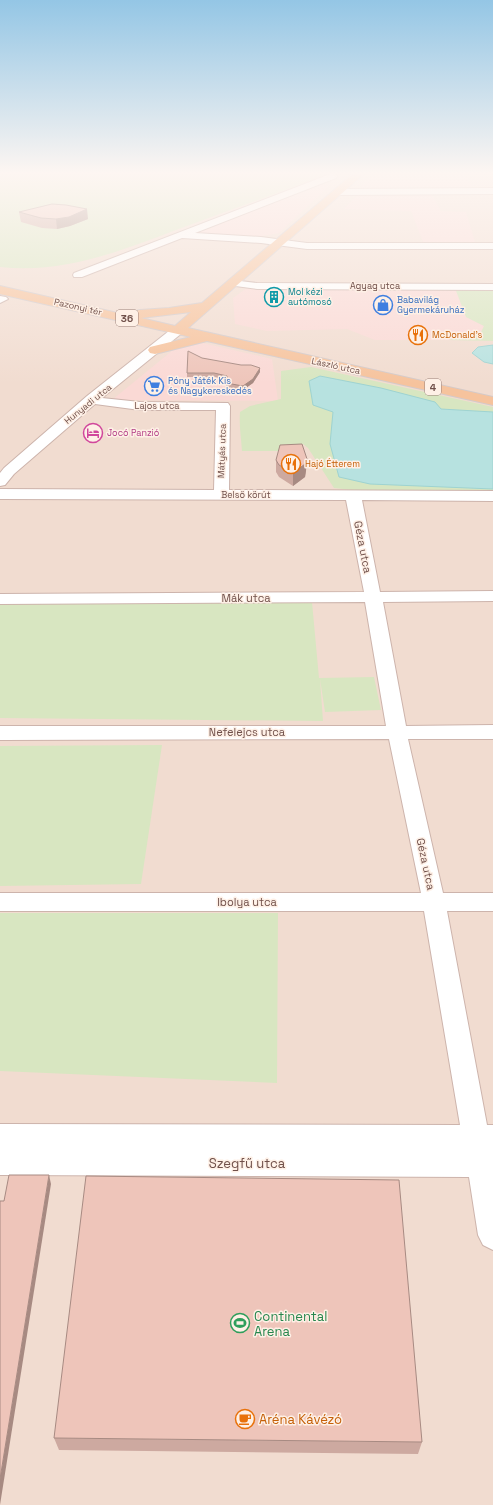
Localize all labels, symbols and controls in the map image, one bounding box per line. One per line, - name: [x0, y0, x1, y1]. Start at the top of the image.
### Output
- street label: Agyag utca: [350, 280, 400, 292]
- building icon: Mol kézi autómosó: [263, 286, 285, 308]
- place label: Mol kézi autómosó: [288, 286, 332, 308]
- shop icon: Babavilág Gyermekáruház: [372, 294, 394, 316]
- place label: Babavilág Gyermekáruház: [397, 294, 465, 316]
- street label: Pazonyi tér: [53, 296, 104, 318]
- road number: 36: [116, 310, 138, 326]
- restaurant icon: McDonald's: [407, 324, 429, 346]
- place label: McDonald's: [432, 329, 483, 341]
- street label: László utca: [310, 355, 362, 377]
- supermarket icon: Póny Játék Kis és Nagykereskedés: [143, 375, 165, 397]
- place label: Póny Játék Kis és Nagykereskedés: [168, 375, 252, 397]
- road number: 4: [425, 379, 441, 395]
- street label: Hunyadi utca: [62, 381, 114, 427]
- street label: Lajos utca: [135, 400, 179, 412]
- hotel icon: Jocó Panzió: [82, 422, 104, 444]
- street label: Mátyás utca: [215, 424, 229, 478]
- place label: Jocó Panzió: [107, 427, 160, 439]
- restaurant icon: Hajó Étterem: [280, 453, 302, 475]
- place label: Hajó Étterem: [305, 458, 360, 470]
- street label: Belső körút: [221, 489, 271, 501]
- street label: Géza utca: [351, 520, 375, 575]
- street label: Mák utca: [221, 591, 271, 605]
- street label: Nefelejcs utca: [209, 725, 286, 739]
- street label: Géza utca: [414, 837, 438, 892]
- street label: Ibolya utca: [217, 895, 277, 909]
- street label: Szegfű utca: [209, 1155, 286, 1172]
- place label: Continental Arena: [254, 1308, 327, 1340]
- sports icon: Continental Arena: [229, 1312, 251, 1334]
- cafe icon: Aréna Kávézó: [234, 1408, 256, 1430]
- place label: Aréna Kávézó: [259, 1411, 342, 1428]

